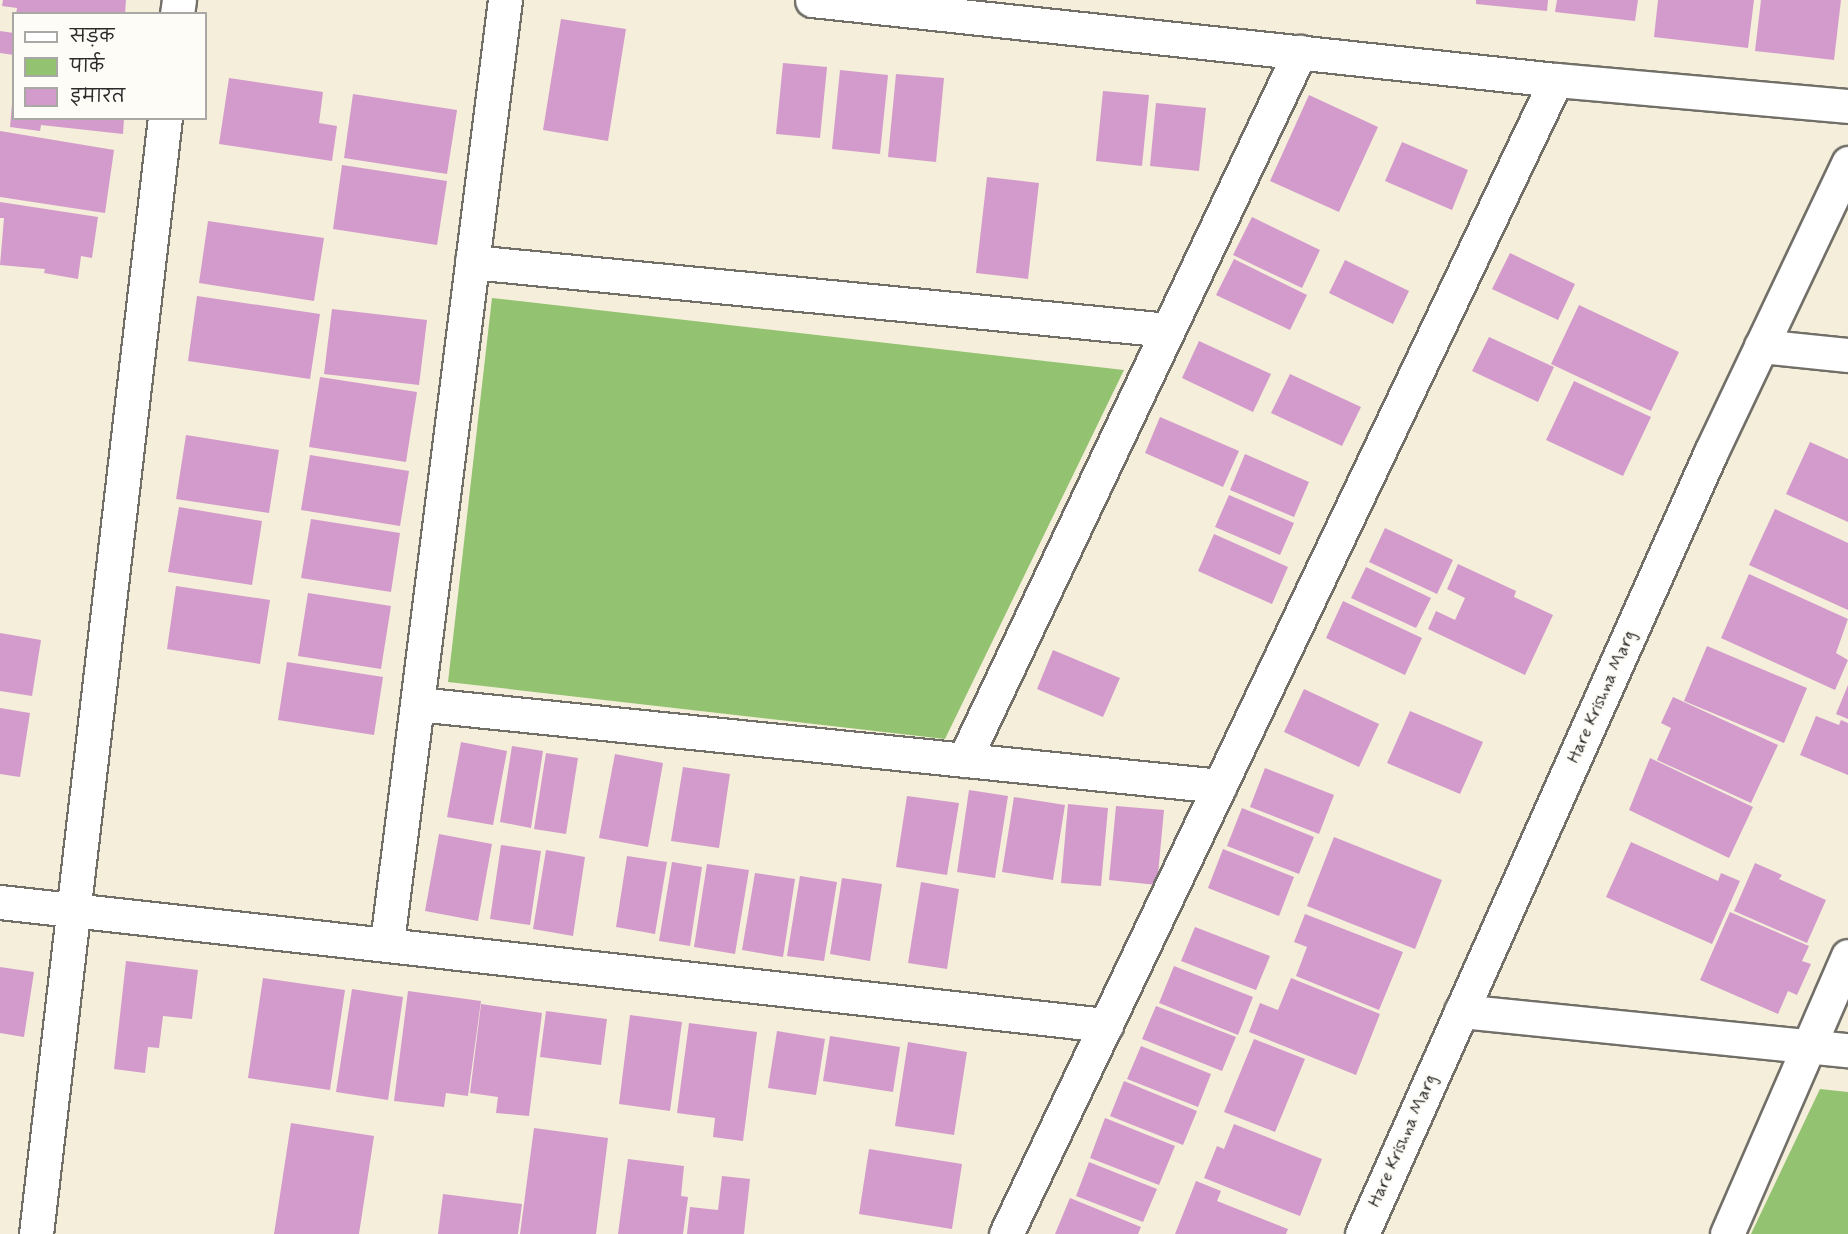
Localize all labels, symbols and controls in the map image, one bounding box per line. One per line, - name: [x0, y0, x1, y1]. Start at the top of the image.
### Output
- legend: [12, 12, 207, 120]
- text: सड़क: [70, 25, 114, 49]
- text: पार्क: [70, 55, 104, 79]
- text: इमारत: [70, 85, 125, 109]
- street label: Hare Krishna Marg: [1563, 626, 1641, 768]
- street label: Hare Krishna Marg: [1364, 1070, 1442, 1212]

